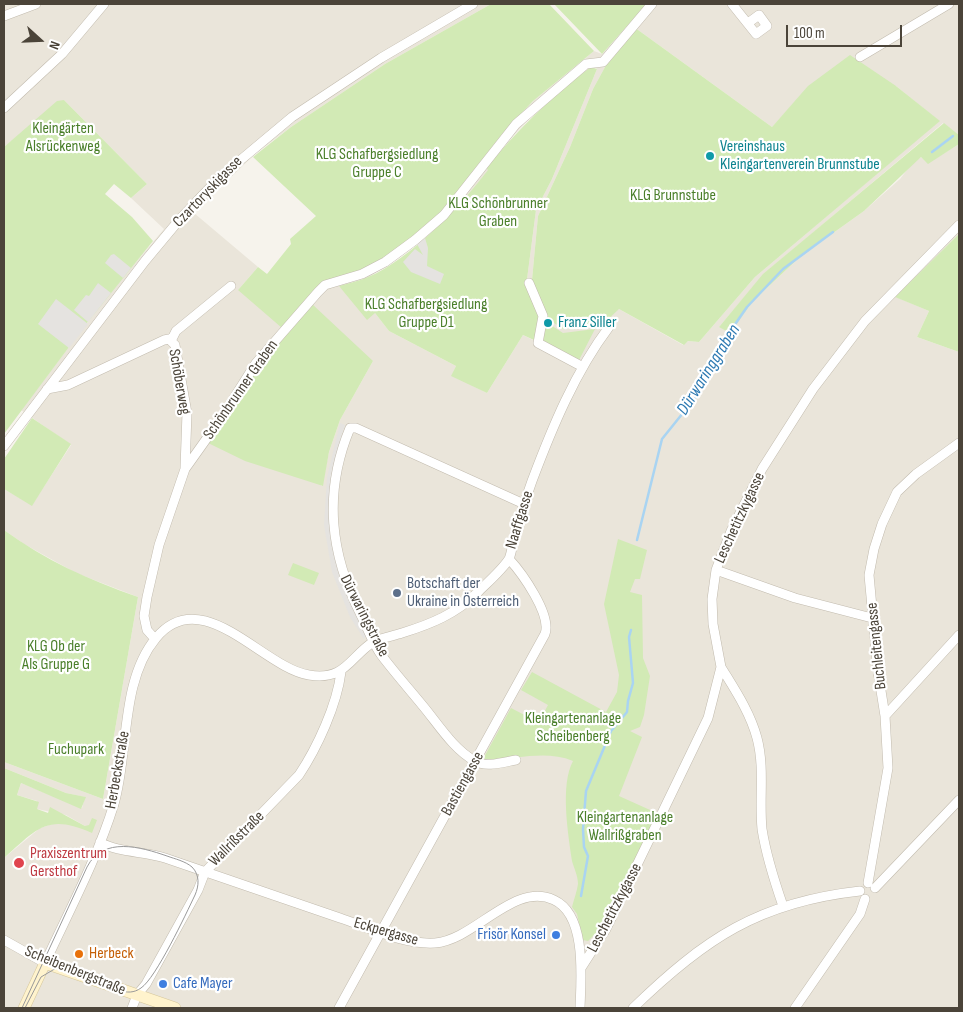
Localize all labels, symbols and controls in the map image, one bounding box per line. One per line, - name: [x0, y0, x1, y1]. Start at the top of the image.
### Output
- north arrow: [15, 15, 65, 65]
- scale bar: [788, 15, 904, 47]
- text: 100 m: [794, 24, 825, 43]
- text: N: [45, 39, 64, 52]
- park label: Kleingärten Alsrückenweg: [26, 119, 100, 157]
- place label: Vereinshaus Kleingartenverein Brunnstube: [720, 137, 880, 175]
- park label: KLG Schafbergsiedlung Gruppe C: [316, 145, 438, 183]
- marker: Vereinshaus Kleingartenverein Brunnstube: [704, 150, 716, 162]
- street label: Czartoryskigasse: [169, 152, 247, 232]
- park label: KLG Brunnstube: [630, 186, 716, 206]
- park label: KLG Schönbrunner Graben: [448, 194, 548, 232]
- park label: KLG Schafbergsiedlung Gruppe D1: [365, 295, 487, 333]
- place label: Franz Siller: [558, 313, 616, 333]
- marker: Franz Siller: [542, 317, 554, 329]
- water label: Dürwaringgraben: [673, 321, 745, 419]
- street label: Schönbrunner Graben: [200, 336, 282, 444]
- street label: Schöberweg: [164, 348, 194, 416]
- street label: Leschetitzkygasse: [711, 469, 769, 567]
- street label: Naaffgasse: [502, 489, 538, 551]
- street label: Dürwaringstraße: [335, 572, 393, 660]
- place label: Botschaft der Ukraine in Österreich: [407, 574, 519, 612]
- marker: Botschaft der Ukraine in Österreich: [391, 587, 403, 599]
- street label: Buchleitengasse: [863, 601, 891, 691]
- park label: KLG Ob der Als Gruppe G: [22, 637, 90, 675]
- park label: Kleingartenanlage Scheibenberg: [525, 709, 621, 747]
- street label: Herbeckstraße: [102, 730, 134, 810]
- park label: Fuchupark: [48, 740, 104, 760]
- street label: Bastiengasse: [438, 749, 488, 819]
- street label: Wallrißstraße: [205, 807, 269, 871]
- park label: Kleingartenanlage Wallrißgraben: [577, 808, 673, 846]
- place label: Praxiszentrum Gersthof: [30, 844, 107, 882]
- marker: Praxiszentrum Gersthof: [12, 856, 26, 870]
- street label: Leschetitzkygasse: [583, 860, 647, 956]
- street label: Eckpergasse: [351, 914, 421, 950]
- place label: Frisör Konsel: [477, 925, 546, 945]
- marker: Frisör Konsel: [550, 929, 562, 941]
- street label: Scheibenbergstraße: [22, 942, 128, 1000]
- place label: Herbeck: [89, 944, 134, 964]
- marker: Herbeck: [73, 948, 85, 960]
- place label: Cafe Mayer: [173, 974, 233, 994]
- marker: Cafe Mayer: [157, 978, 169, 990]

